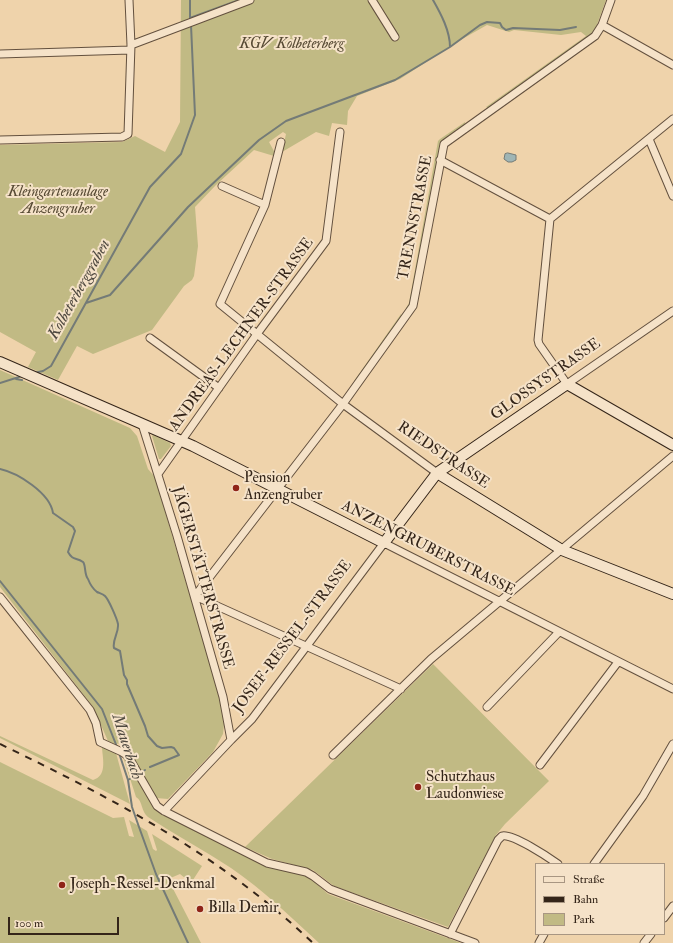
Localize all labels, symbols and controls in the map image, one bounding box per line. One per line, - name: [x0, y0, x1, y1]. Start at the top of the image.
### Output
- park label: KGV Kolbeterberg: [240, 36, 344, 54]
- street label: TRENNSTRASSE: [395, 154, 437, 282]
- park label: Kleingartenanlage Anzengruber: [8, 184, 108, 219]
- street label: ANDREAS-LECHNER-STRASSE: [166, 235, 318, 435]
- water label: Kolbeterberggraben: [45, 237, 115, 343]
- street label: GLOSSYSTRASSE: [488, 335, 604, 425]
- street label: RIEDSTRASSE: [394, 419, 492, 493]
- place label: Pension Anzengruber: [244, 470, 322, 505]
- marker: Pension Anzengruber: [231, 483, 241, 493]
- street label: JÄGERSTÄTTERSTRASSE: [167, 485, 237, 671]
- street label: ANZENGRUBERSTRASSE: [338, 497, 518, 601]
- street label: JOSEF-RESSEL-STRASSE: [230, 557, 356, 717]
- water label: Mauerbach: [106, 712, 146, 782]
- place label: Schutzhaus Laudonwiese: [426, 769, 504, 804]
- marker: Schutzhaus Laudonwiese: [413, 782, 423, 792]
- legend: [535, 863, 665, 935]
- text: Straße: [573, 872, 604, 887]
- place label: Joseph-Ressel-Denkmal: [70, 876, 215, 894]
- marker: Joseph-Ressel-Denkmal: [57, 880, 67, 890]
- text: Bahn: [573, 892, 598, 907]
- place label: Billa Demir: [208, 900, 278, 918]
- marker: Billa Demir: [195, 904, 205, 914]
- scale bar: [10, 909, 121, 935]
- text: Park: [573, 912, 595, 927]
- text: 100 m: [15, 916, 43, 931]

